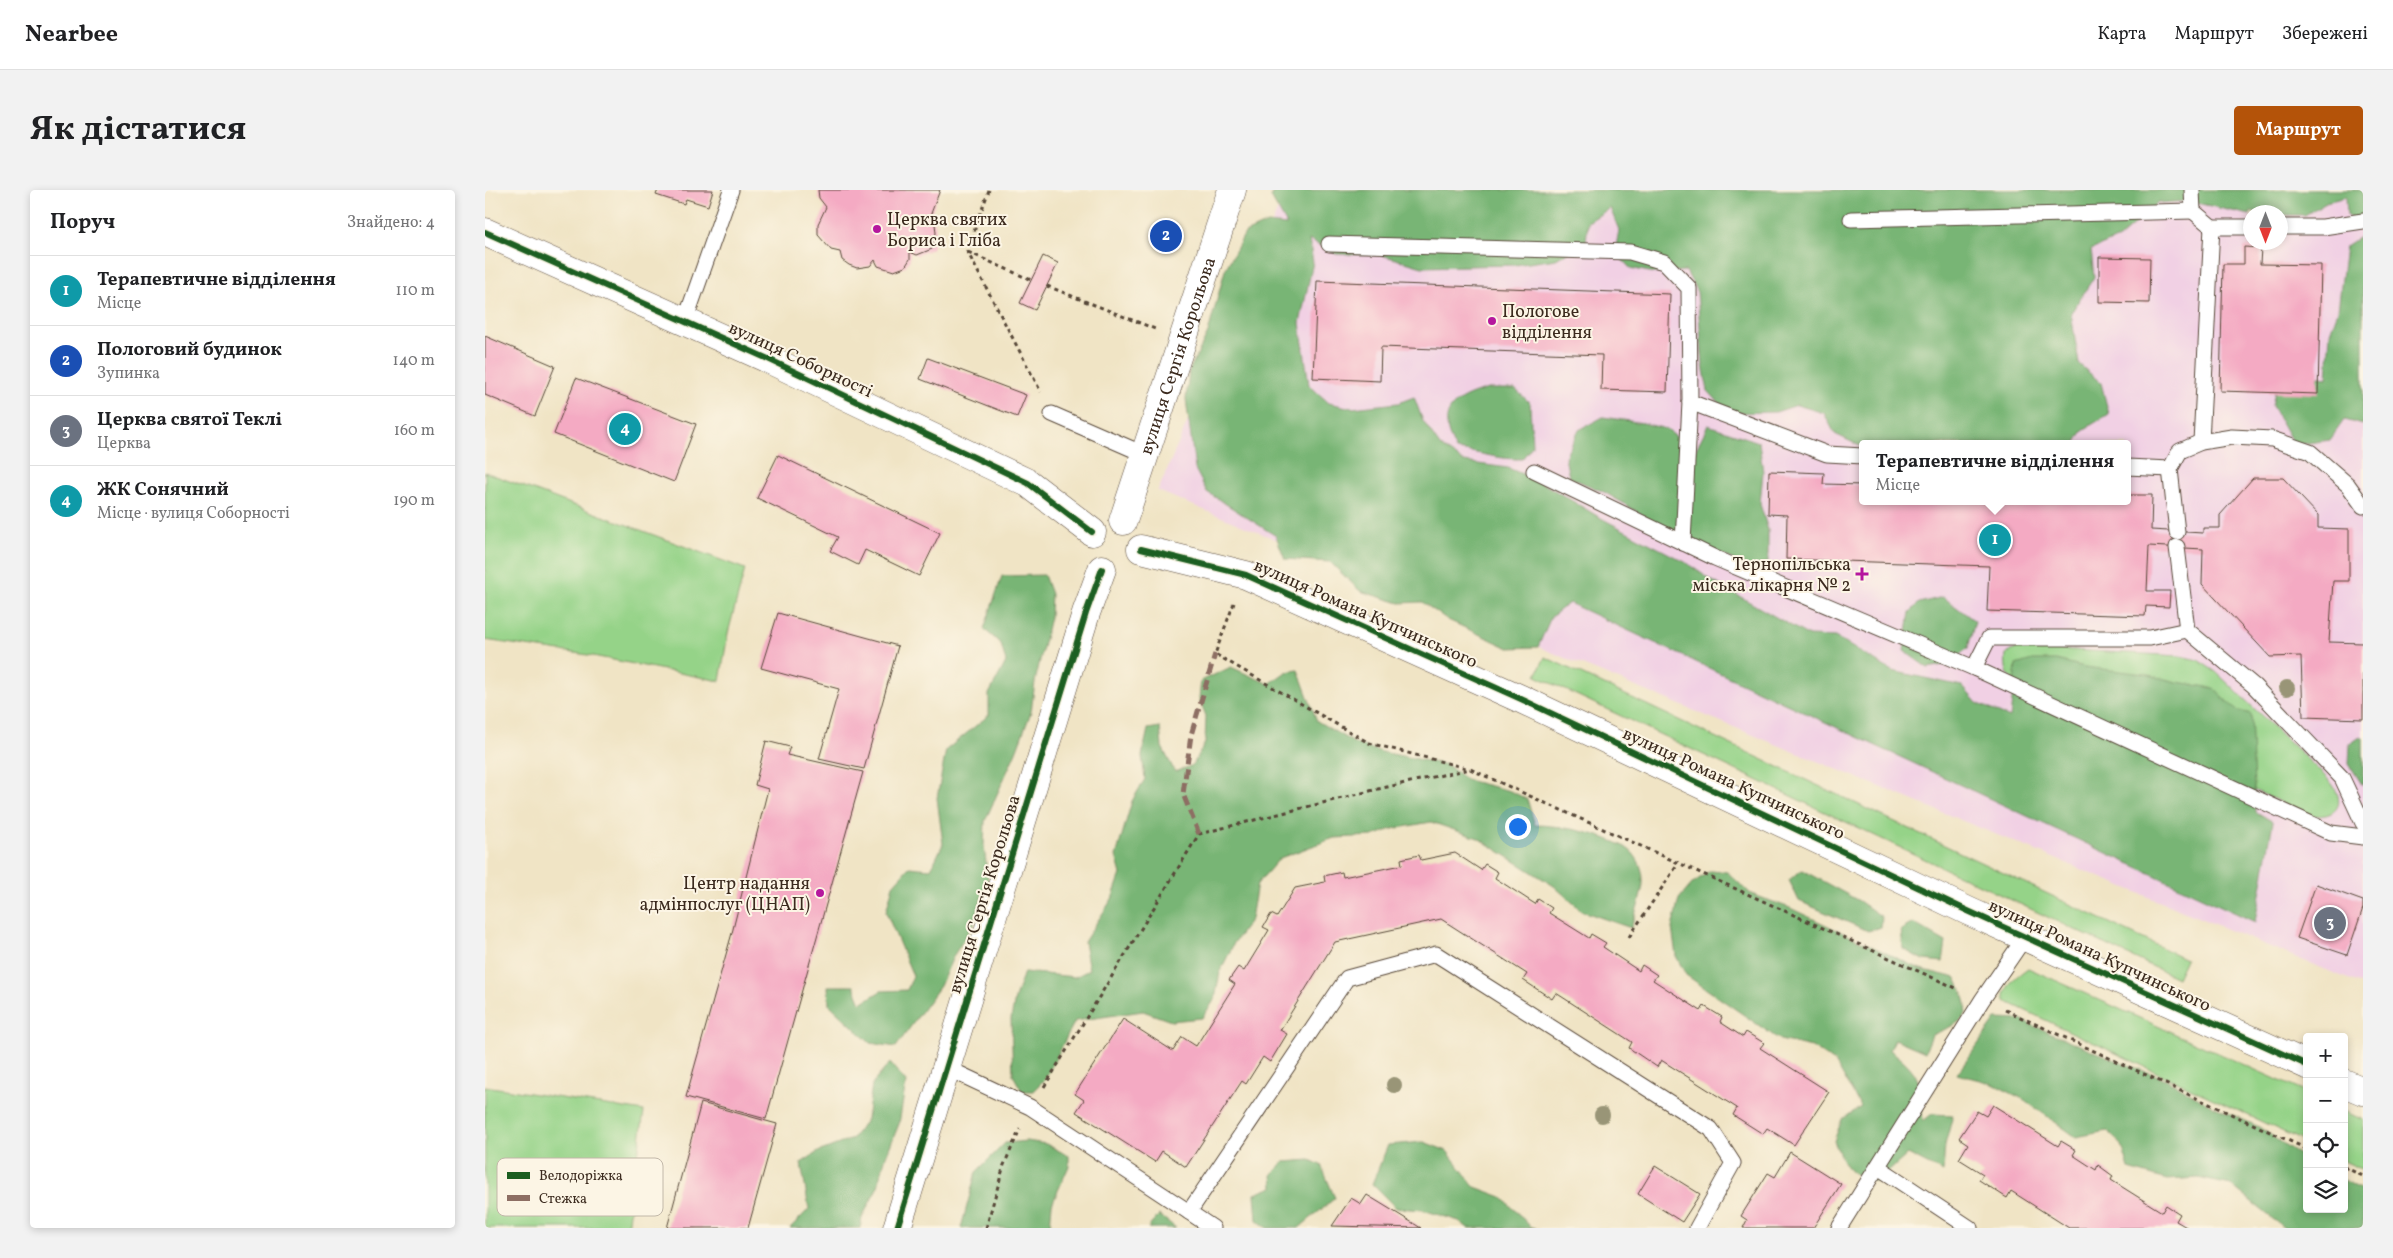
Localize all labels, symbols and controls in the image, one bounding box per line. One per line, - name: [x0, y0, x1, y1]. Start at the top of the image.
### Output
- text: Nearbee: [25, 18, 118, 52]
- text: Карта: [2098, 22, 2146, 47]
- text: Маршрут: [2174, 22, 2254, 47]
- text: Збережені: [2282, 22, 2368, 47]
- text: Як дістатися: [30, 106, 246, 154]
- button: Маршрут: [2234, 106, 2363, 155]
- north arrow: [2243, 205, 2288, 250]
- text: Поруч: [50, 208, 115, 237]
- place label: Церква святих Бориса і Гліба: [887, 208, 1007, 254]
- text: Знайдено: 4: [347, 212, 435, 234]
- pin: 2: [1150, 217, 1182, 255]
- marker: Церква святих Бориса і Гліба: [871, 223, 883, 235]
- street label: вулиця Сергія Корольова: [1135, 254, 1223, 458]
- text: Терапевтичне відділення: [97, 267, 336, 293]
- text: 1: [63, 280, 69, 302]
- text: 110 m: [396, 280, 435, 302]
- text: Місце: [97, 293, 141, 315]
- place label: Пологове відділення: [1502, 300, 1592, 346]
- marker: Пологове відділення: [1486, 315, 1498, 327]
- street label: вулиця Соборності: [724, 316, 877, 405]
- text: Пологовий будинок: [97, 337, 282, 363]
- text: 2: [62, 350, 70, 372]
- text: 140 m: [393, 350, 435, 372]
- text: Зупинка: [97, 363, 160, 385]
- text: Церква святої Теклі: [97, 407, 282, 433]
- pin: 4: [609, 410, 641, 448]
- text: 3: [62, 420, 70, 442]
- text: 160 m: [394, 420, 435, 442]
- text: Церква: [97, 433, 151, 455]
- popup: [1859, 440, 2131, 505]
- text: Терапевтичне відділення: [1876, 449, 2114, 475]
- text: Місце: [1876, 475, 1920, 497]
- text: ЖК Сонячний: [97, 477, 229, 503]
- text: 4: [61, 490, 71, 512]
- text: 190 m: [393, 490, 435, 512]
- text: Місце · вулиця Соборності: [97, 503, 290, 525]
- pin: 1: [1979, 521, 2011, 559]
- place label: Тернопільська міська лікарня № 2: [1693, 553, 1851, 599]
- street label: вулиця Романа Купчинського: [1250, 554, 1481, 675]
- marker: Тернопільська міська лікарня № 2: [1855, 567, 1869, 581]
- street label: вулиця Романа Купчинського: [1618, 722, 1849, 847]
- street label: вулиця Сергія Корольова: [943, 792, 1028, 997]
- your location: [1505, 814, 1531, 840]
- place label: Центр надання адмінпослуг (ЦНАП): [639, 872, 810, 918]
- marker: Центр надання адмінпослуг (ЦНАП): [814, 887, 826, 899]
- street label: вулиця Романа Купчинського: [1984, 894, 2215, 1019]
- pin: 3: [2314, 904, 2346, 942]
- map controls: [2303, 1033, 2348, 1213]
- button: +: [2303, 1033, 2348, 1078]
- button: −: [2303, 1078, 2348, 1123]
- button: locate: [2303, 1123, 2348, 1168]
- legend: [497, 1158, 663, 1216]
- text: Велодоріжка: [539, 1167, 623, 1186]
- button: layers: [2303, 1168, 2348, 1213]
- text: Стежка: [539, 1190, 587, 1209]

